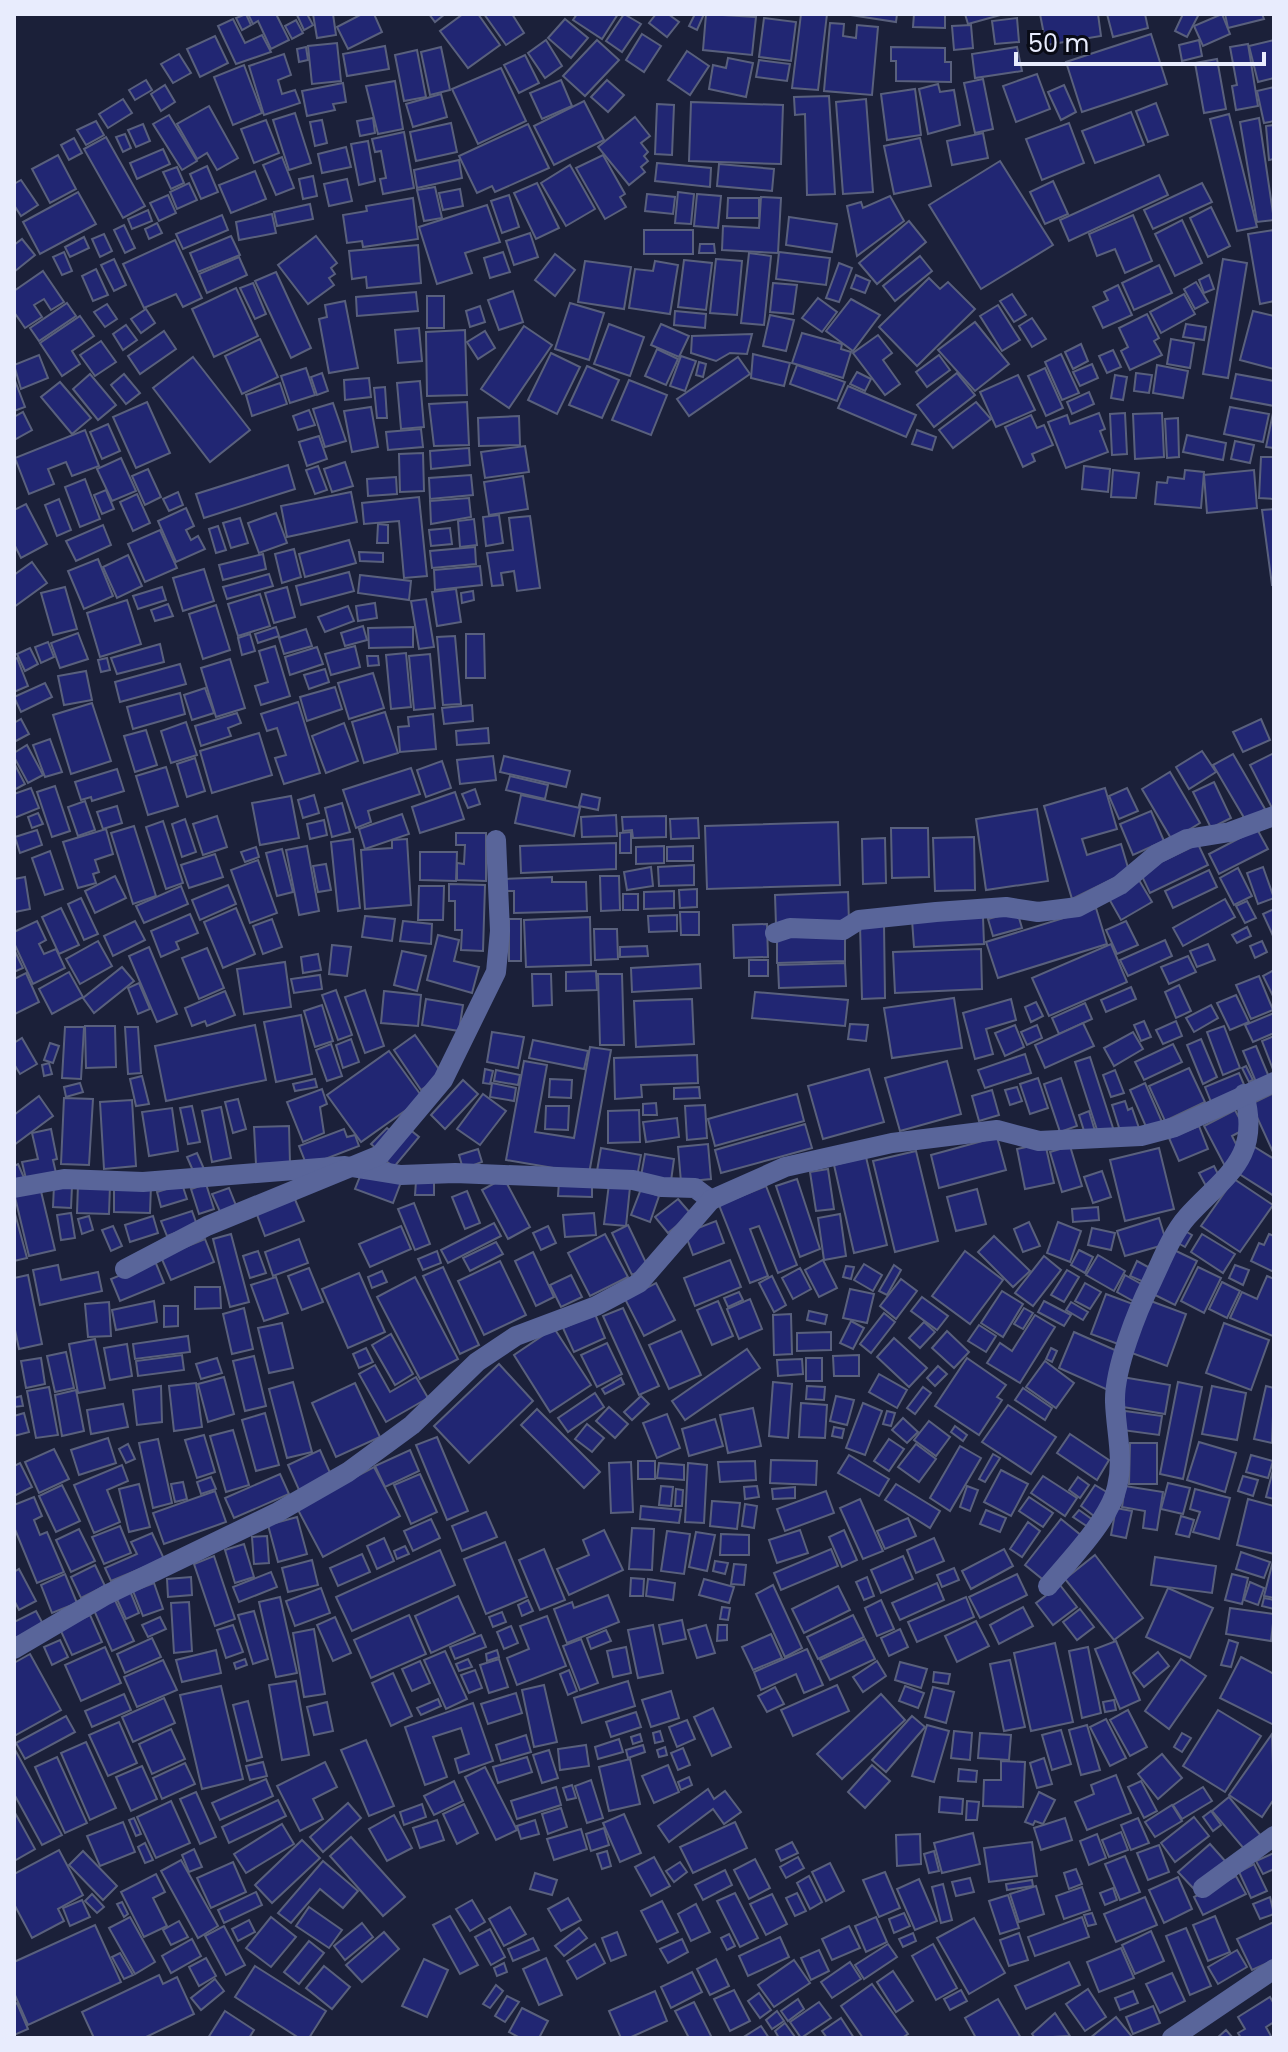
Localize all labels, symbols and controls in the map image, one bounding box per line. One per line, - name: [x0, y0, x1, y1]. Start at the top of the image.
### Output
- scale bar: [1016, 16, 1264, 66]
- text: 50 m: [1028, 27, 1089, 60]

